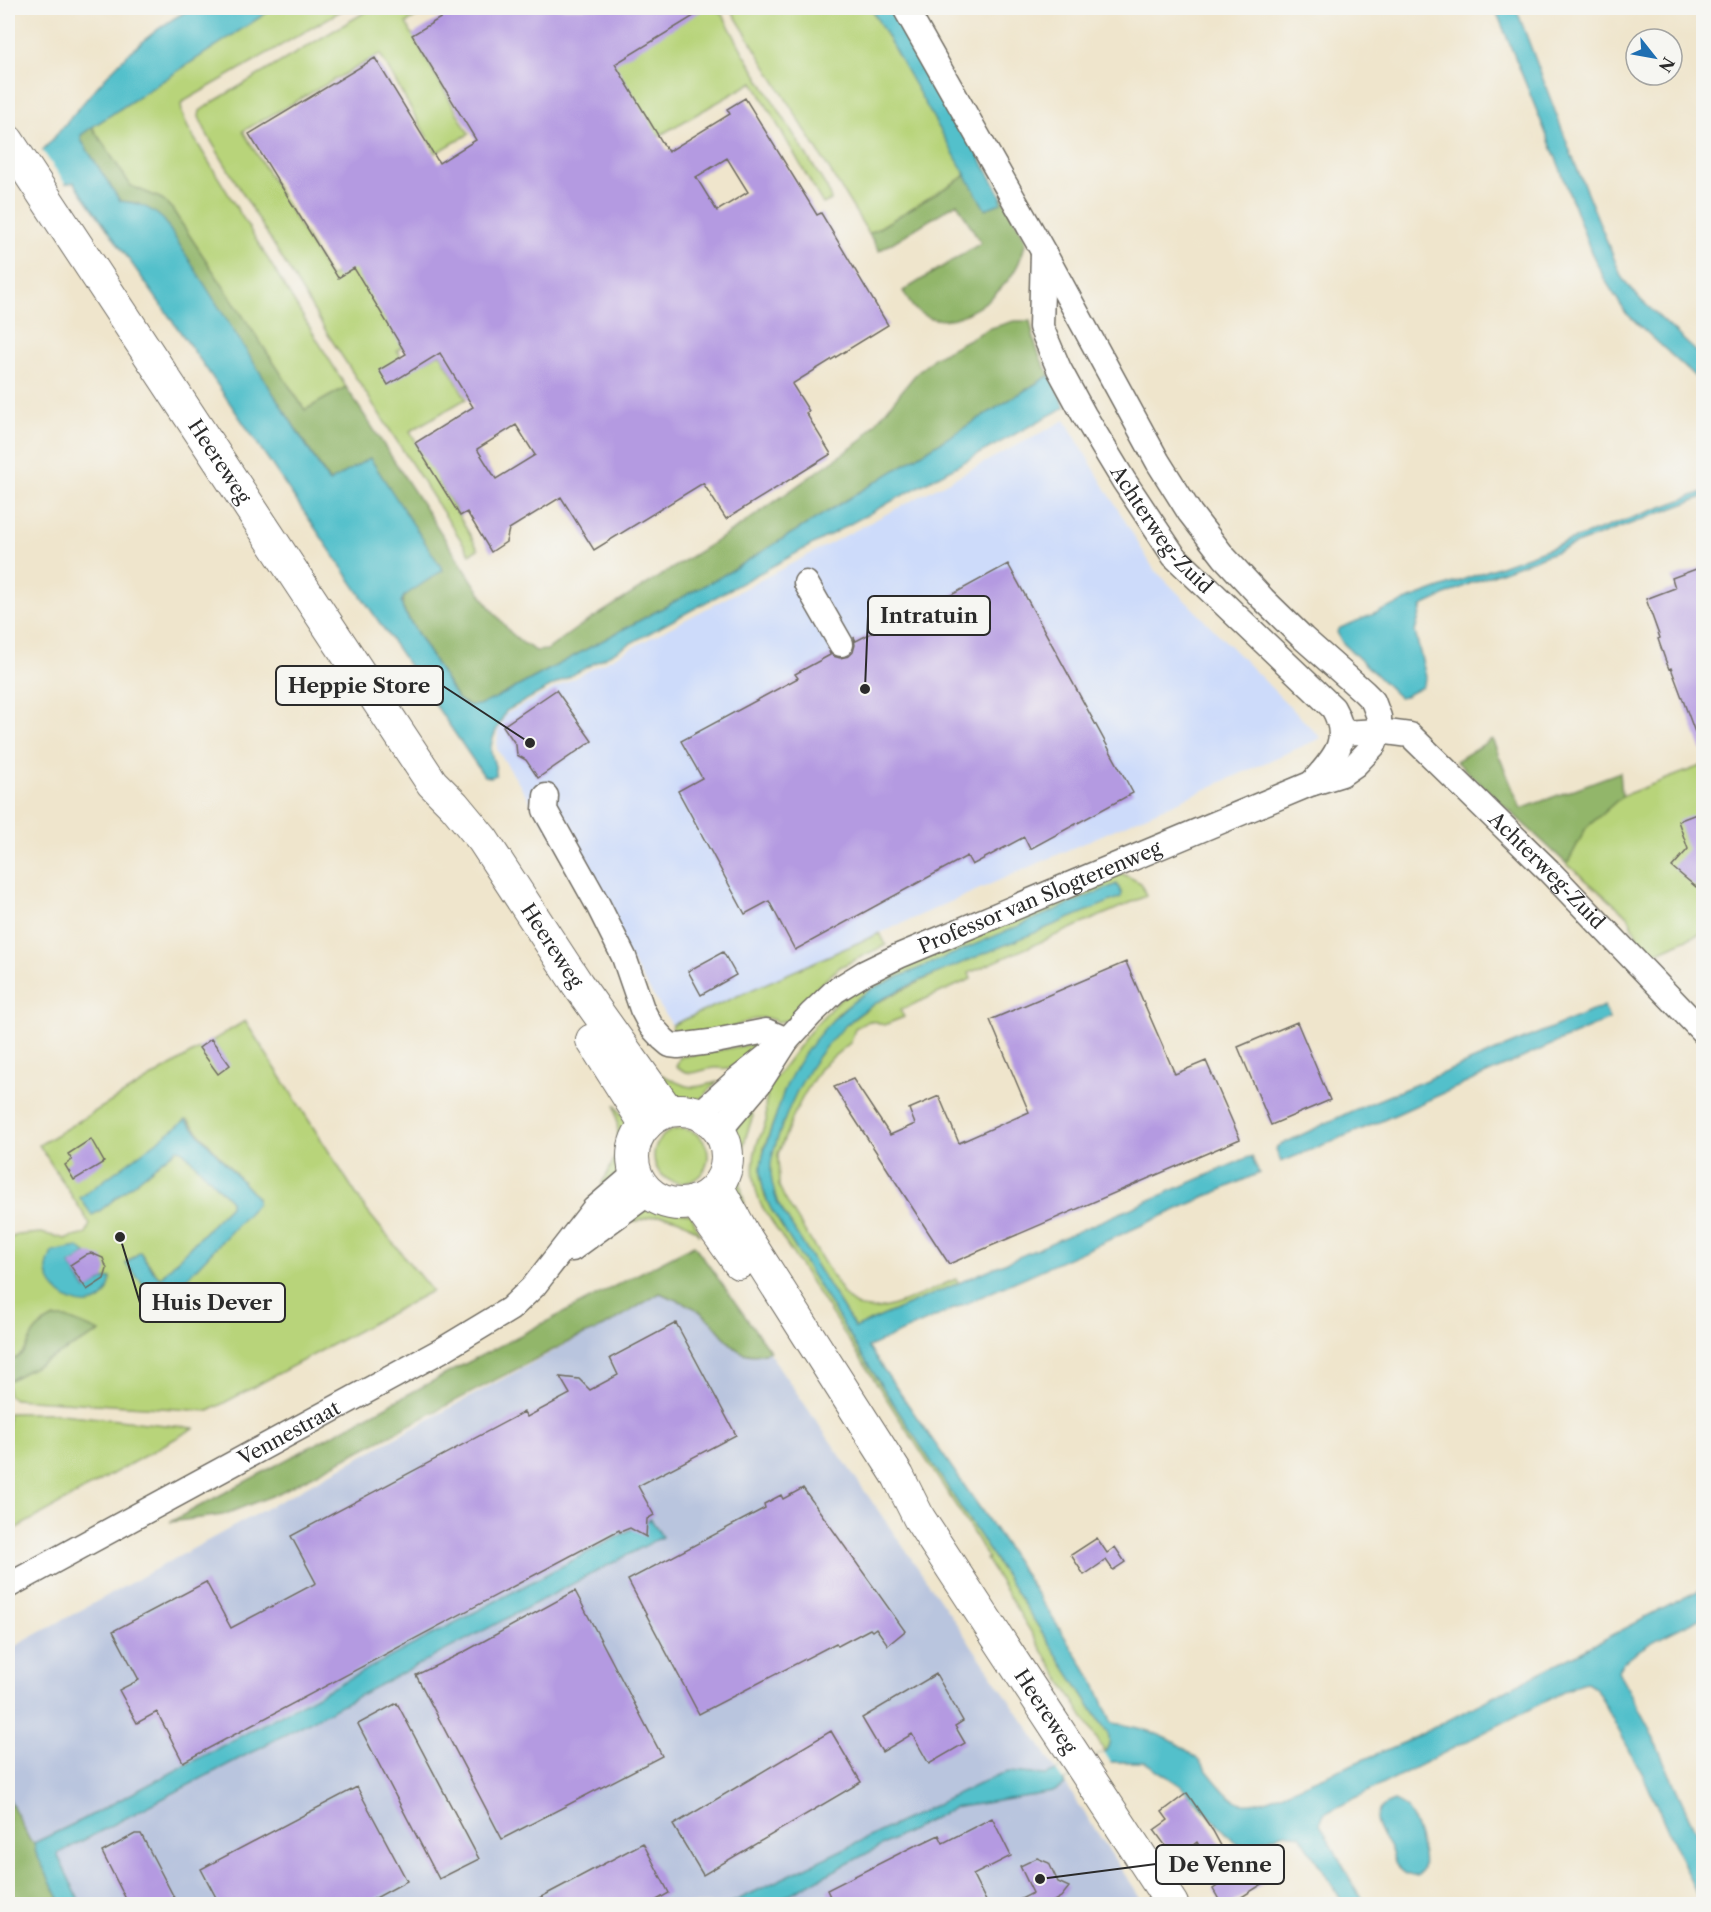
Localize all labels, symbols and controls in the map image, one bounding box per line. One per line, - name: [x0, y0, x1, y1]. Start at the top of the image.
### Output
- north arrow: [1624, 27, 1684, 87]
- text: N: [1655, 54, 1679, 76]
- street label: Heereweg: [183, 415, 256, 508]
- street label: Achterweg-Zuid: [1105, 460, 1218, 599]
- callout: Intratuin: [868, 596, 990, 635]
- text: Intratuin: [880, 603, 979, 628]
- callout: Heppie Store: [276, 666, 443, 705]
- text: Heppie Store: [288, 673, 430, 698]
- street label: Achterweg-Zuid: [1483, 806, 1610, 934]
- street label: Professor van Slogterenweg: [915, 836, 1165, 959]
- street label: Heereweg: [516, 899, 589, 993]
- callout: Huis Dever: [140, 1283, 285, 1322]
- text: Huis Dever: [152, 1290, 273, 1315]
- street label: Vennestraat: [233, 1396, 344, 1471]
- street label: Heereweg: [1009, 1665, 1082, 1758]
- callout: De Venne: [1156, 1845, 1284, 1884]
- text: De Venne: [1168, 1852, 1272, 1877]

